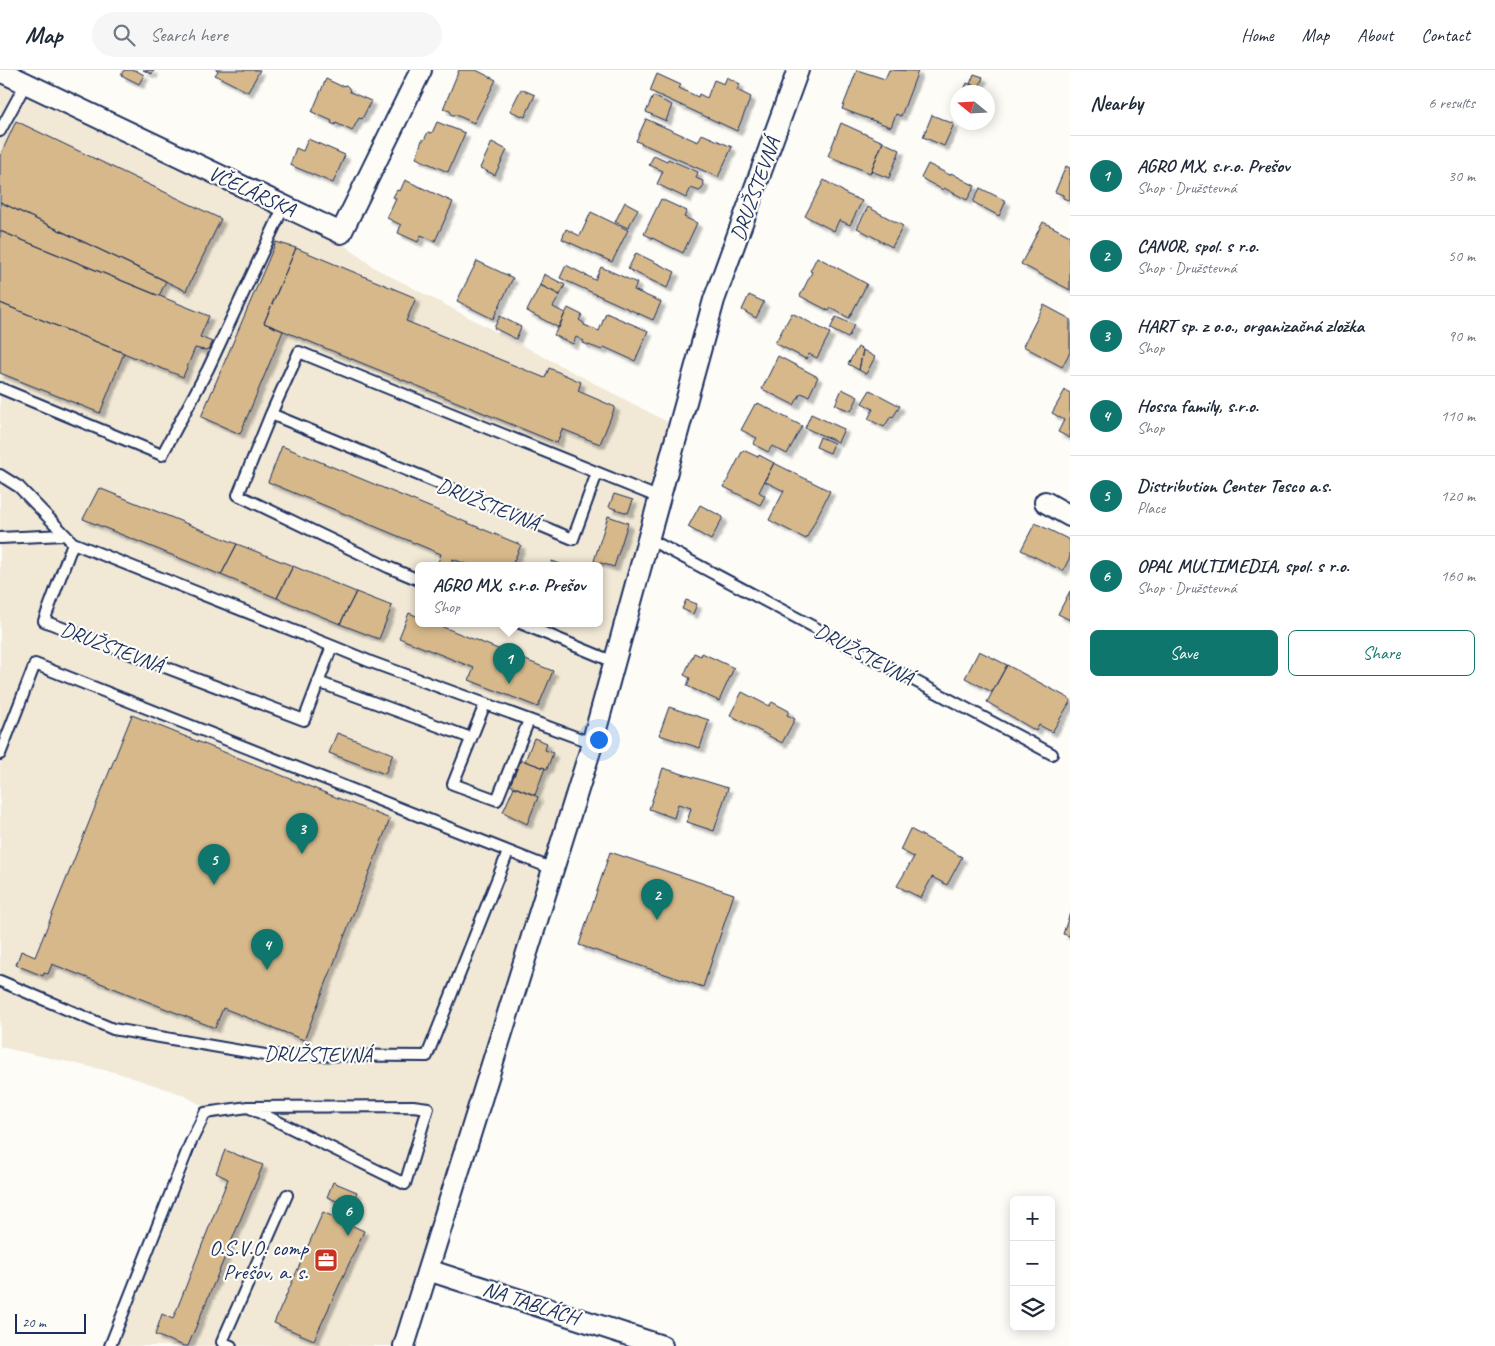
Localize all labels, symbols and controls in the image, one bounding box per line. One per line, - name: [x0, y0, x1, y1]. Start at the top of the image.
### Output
- search box: [92, 12, 442, 57]
- text: Map: [25, 20, 62, 50]
- icon: search: [110, 21, 138, 49]
- text: Search here: [150, 23, 228, 47]
- text: Home: [1241, 24, 1274, 46]
- text: Map: [1302, 24, 1329, 46]
- text: About: [1357, 24, 1393, 46]
- text: Contact: [1421, 24, 1470, 46]
- north arrow: [950, 85, 995, 130]
- text: Nearby: [1090, 90, 1143, 116]
- text: 6 results: [1428, 93, 1475, 113]
- street label: DRUŽSTEVNÁ: [724, 132, 786, 244]
- text: AGRO MX, s.r.o. Prešov: [1137, 154, 1290, 178]
- street label: VČELÁRSKA: [204, 160, 301, 223]
- text: 1: [1102, 166, 1110, 186]
- text: 30 m: [1448, 166, 1475, 186]
- text: Shop · Družstevná: [1137, 178, 1237, 198]
- text: CANOR, spol. s r.o.: [1137, 234, 1259, 258]
- text: 2: [1102, 246, 1110, 266]
- text: 50 m: [1448, 246, 1475, 266]
- text: Shop · Družstevná: [1137, 258, 1237, 278]
- text: HART sp. z o.o., organizačná zložka: [1137, 314, 1364, 338]
- text: 3: [1102, 326, 1110, 346]
- text: 90 m: [1448, 326, 1475, 346]
- text: Shop: [1137, 338, 1164, 358]
- text: Hossa family, s.r.o.: [1137, 394, 1259, 418]
- text: 4: [1102, 406, 1110, 426]
- text: 110 m: [1441, 406, 1475, 426]
- text: Shop: [1137, 418, 1164, 438]
- street label: DRUŽSTEVNÁ: [433, 472, 545, 537]
- text: Distribution Center Tesco a.s.: [1137, 474, 1331, 498]
- text: 5: [1103, 486, 1109, 506]
- text: 120 m: [1441, 486, 1475, 506]
- text: Place: [1137, 498, 1165, 518]
- text: OPAL MULTIMEDIA, spol. s r.o.: [1137, 554, 1349, 578]
- popup: [415, 562, 603, 627]
- text: 6: [1102, 566, 1110, 586]
- text: 160 m: [1441, 566, 1475, 586]
- text: AGRO MX, s.r.o. Prešov: [433, 573, 585, 597]
- text: Shop · Družstevná: [1137, 578, 1237, 598]
- text: Shop: [433, 597, 460, 617]
- street label: DRUŽSTEVNÁ: [57, 616, 169, 679]
- street label: DRUŽSTEVNÁ: [810, 617, 920, 692]
- button: Save: [1090, 630, 1278, 676]
- button: Share: [1288, 630, 1475, 676]
- pin: 1: [493, 643, 525, 684]
- your location: [586, 727, 612, 753]
- pin: 3: [286, 813, 318, 854]
- pin: 5: [198, 844, 230, 885]
- pin: 2: [641, 879, 673, 920]
- pin: 4: [251, 929, 283, 970]
- street label: DRUŽSTEVNÁ: [264, 1040, 375, 1068]
- pin: 6: [332, 1195, 364, 1236]
- map controls: [1010, 1196, 1055, 1331]
- button: +: [1010, 1196, 1055, 1241]
- place label: O.S.V.O. comp Prešov, a. s.: [209, 1235, 310, 1285]
- button: −: [1010, 1241, 1055, 1286]
- office icon: O.S.V.O. comp Prešov, a. s.: [313, 1247, 339, 1273]
- street label: NA TABLÁCH: [480, 1275, 585, 1332]
- button: layers: [1010, 1286, 1055, 1331]
- scale bar: [15, 1311, 86, 1334]
- text: 20 m: [22, 1314, 46, 1331]

